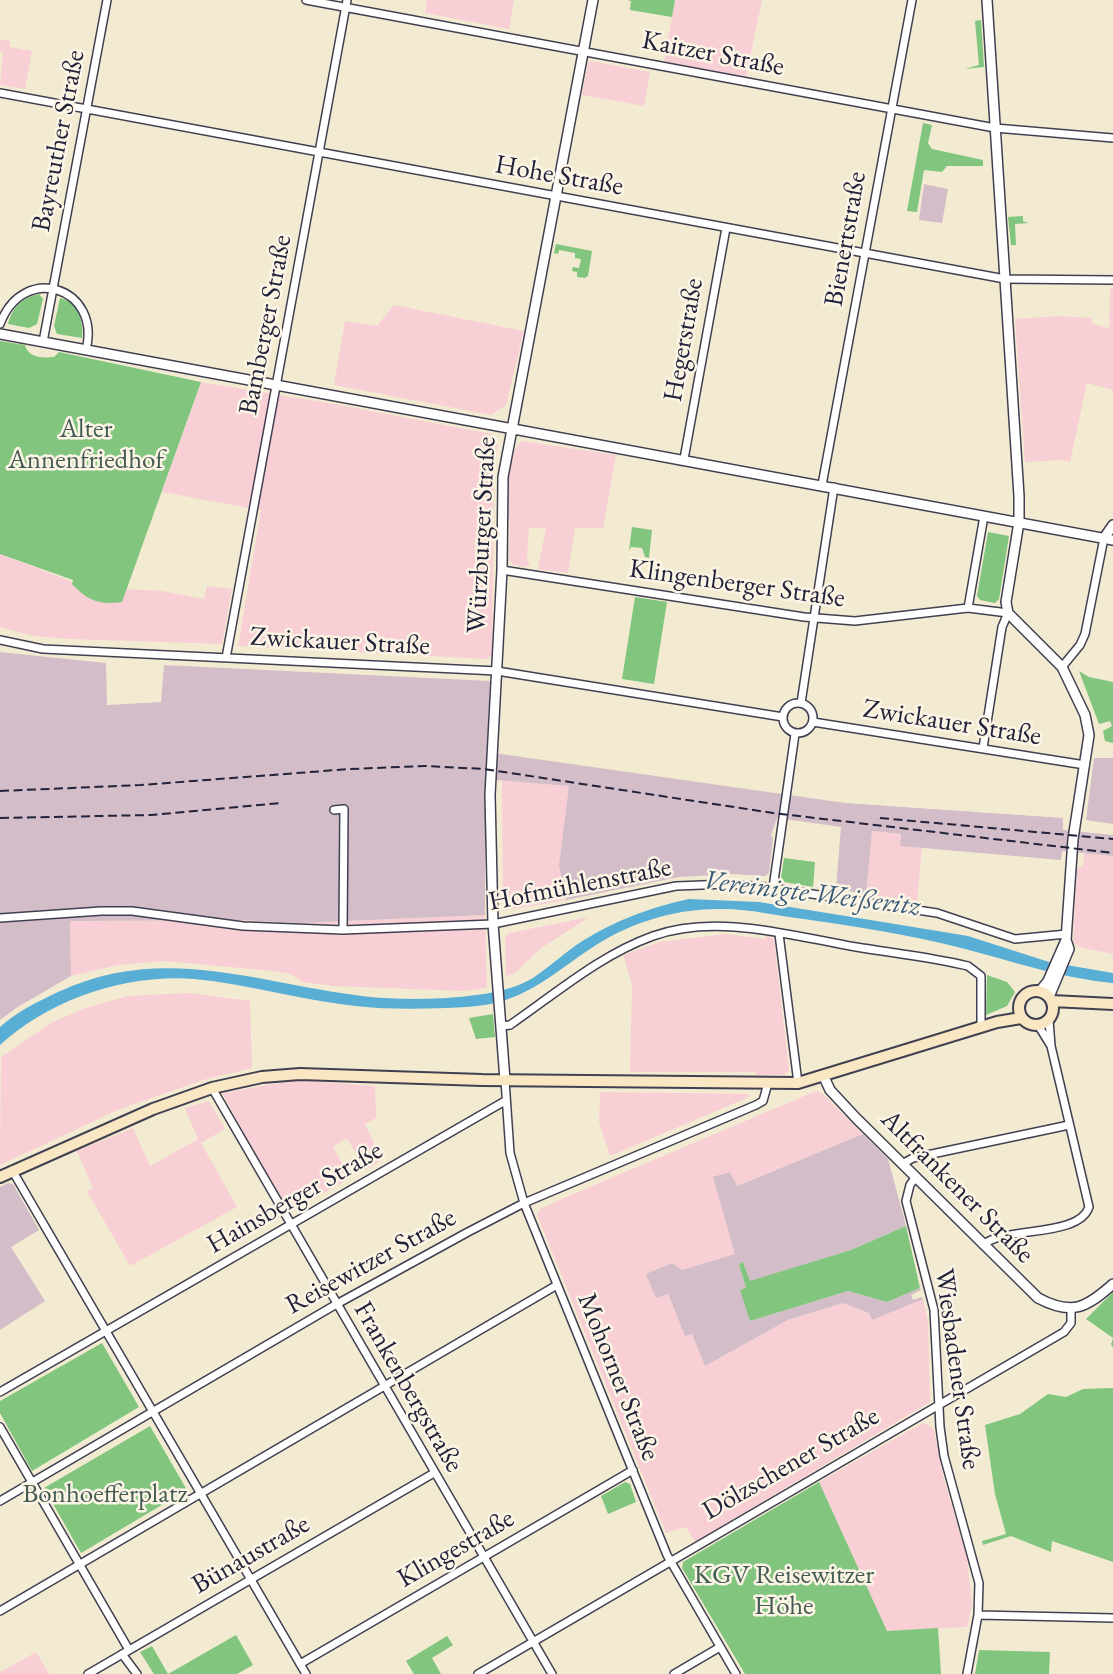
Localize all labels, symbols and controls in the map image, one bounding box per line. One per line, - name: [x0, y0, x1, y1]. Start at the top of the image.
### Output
- street label: Kaitzer Straße: [639, 24, 787, 84]
- street label: Bayreuther Straße: [26, 47, 92, 235]
- street label: Hohe Straße: [492, 149, 626, 203]
- street label: Bienertstraße: [818, 169, 874, 309]
- street label: Bamberger Straße: [233, 232, 299, 418]
- street label: Hegerstraße: [657, 276, 711, 404]
- park label: Alter Annenfriedhof: [8, 414, 164, 477]
- street label: Würzburger Straße: [461, 436, 503, 634]
- street label: Klingenberger Straße: [627, 553, 847, 615]
- street label: Zwickauer Straße: [249, 621, 431, 663]
- street label: Zwickauer Straße: [861, 693, 1043, 753]
- street label: Hofmühlenstraße: [486, 851, 674, 919]
- water label: Vereinigte Weißeritz: [701, 864, 923, 924]
- street label: Altfrankener Straße: [874, 1104, 1040, 1270]
- street label: Hainsberger Straße: [201, 1135, 389, 1261]
- street label: Reisewitzer Straße: [280, 1202, 462, 1322]
- street label: Wiesbadener Straße: [927, 1266, 987, 1472]
- street label: Mohorner Straße: [570, 1289, 666, 1465]
- street label: Frankenbergstraße: [346, 1296, 470, 1478]
- street label: Dölzschener Straße: [697, 1400, 885, 1528]
- park label: Bonhoefferplatz: [22, 1479, 188, 1511]
- street label: Klingestraße: [392, 1503, 520, 1595]
- street label: Bünaustraße: [186, 1508, 316, 1602]
- park label: KGV Reisewitzer Höhe: [694, 1560, 874, 1623]

